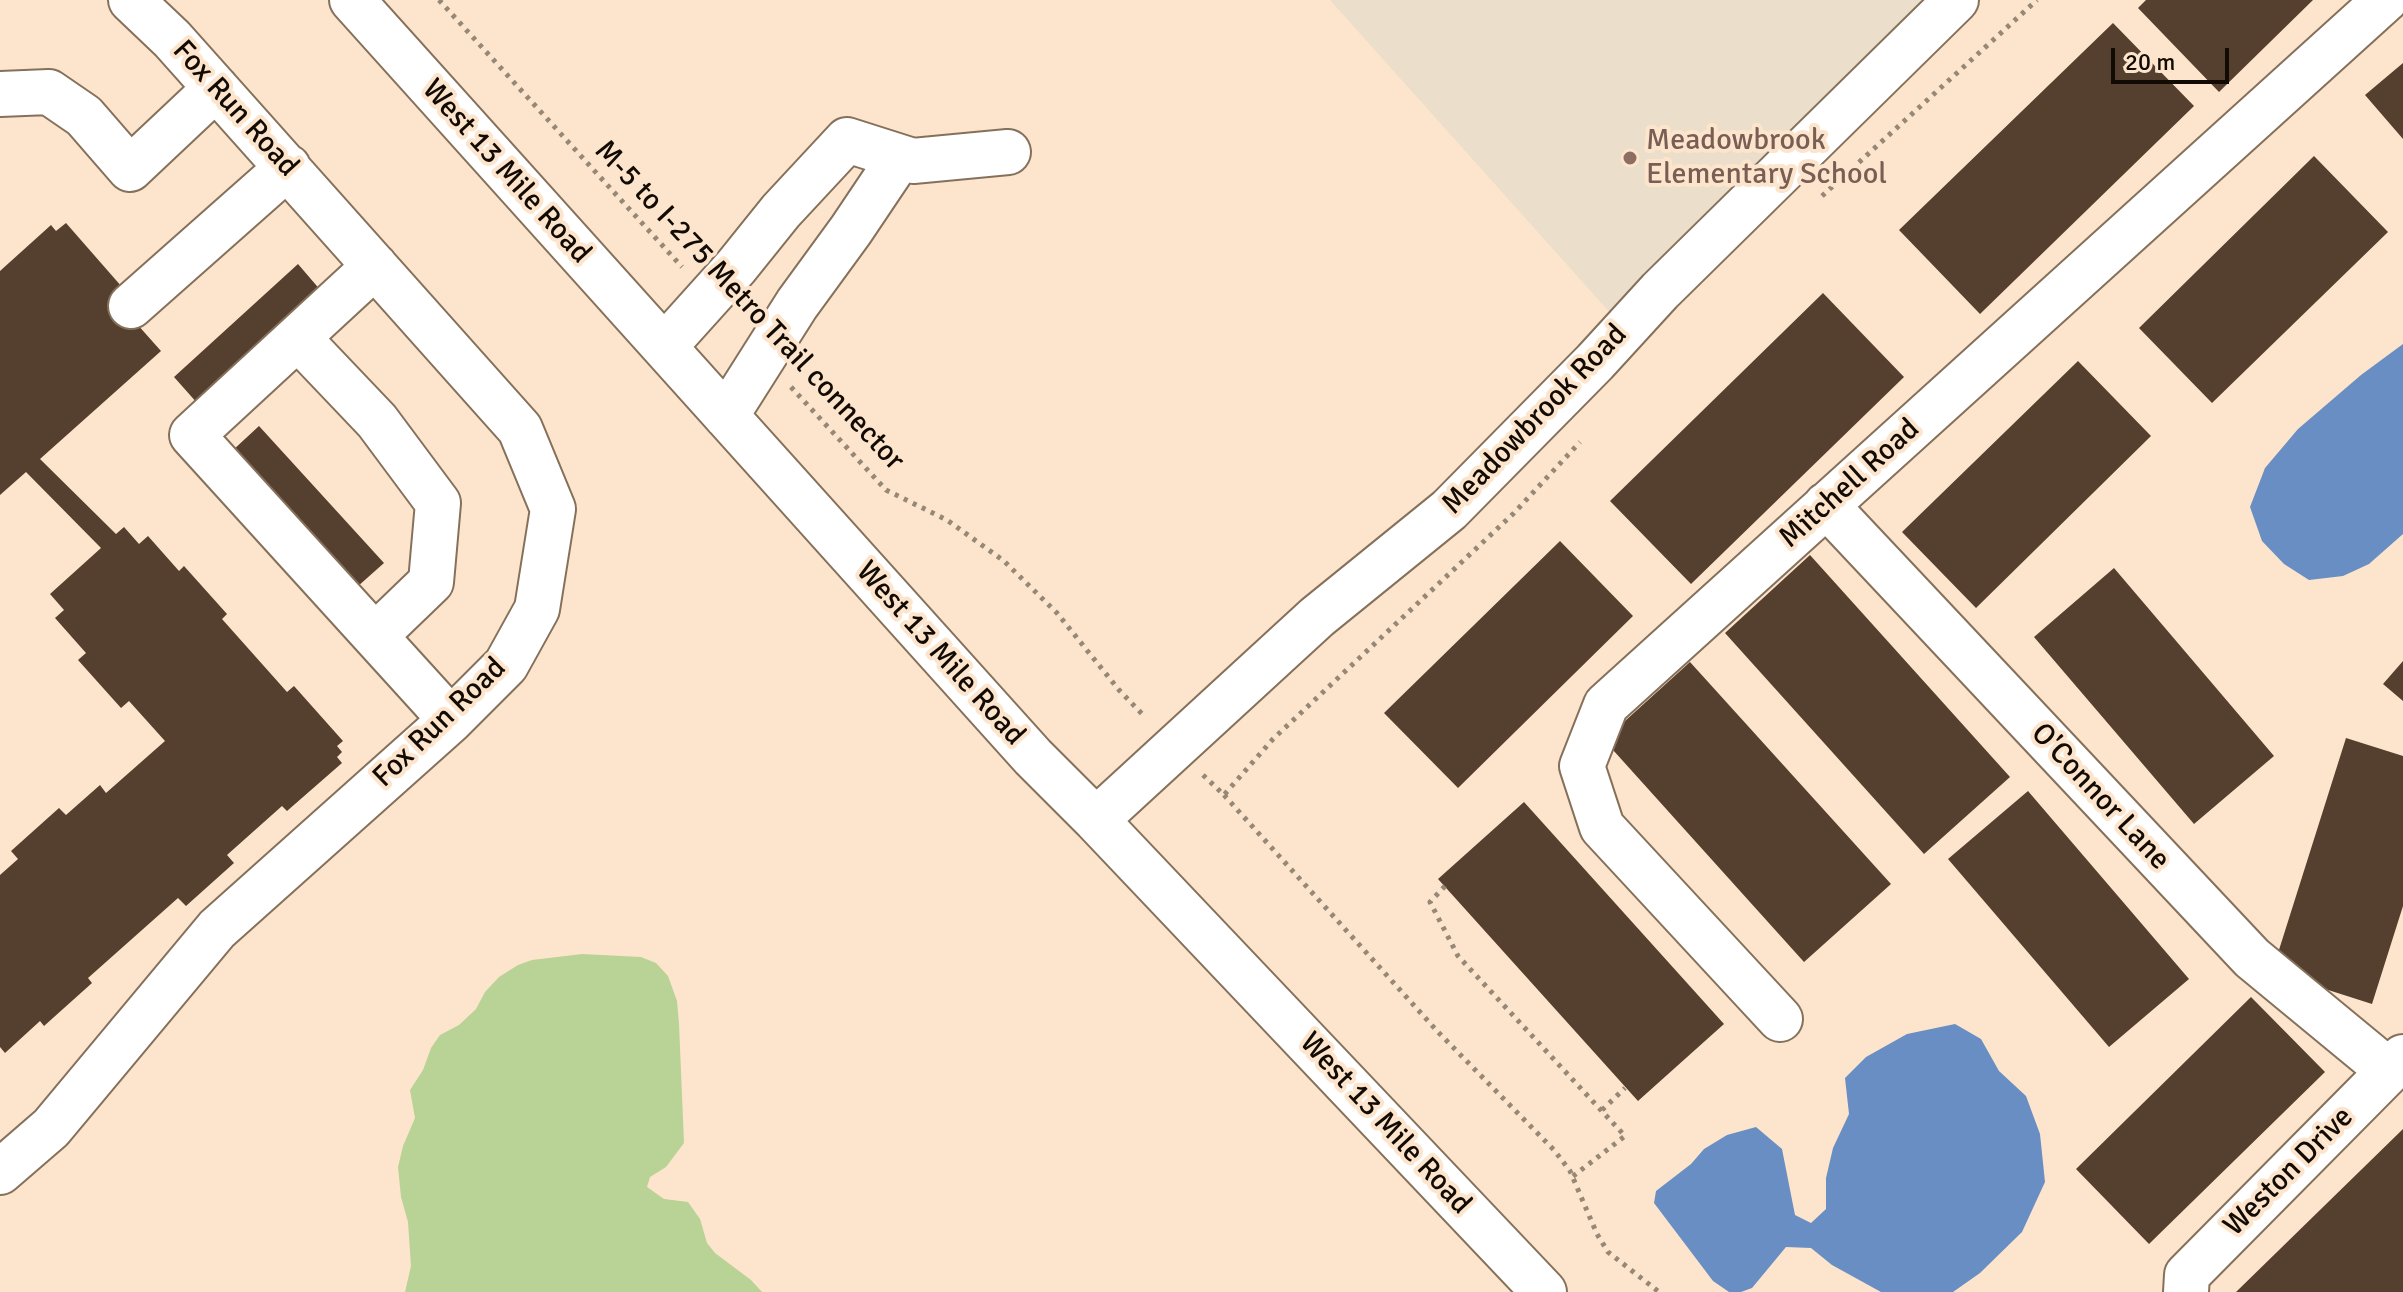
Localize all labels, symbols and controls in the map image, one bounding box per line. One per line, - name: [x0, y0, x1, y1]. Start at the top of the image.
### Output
- scale bar: [2115, 32, 2233, 82]
- street label: Fox Run Road: [164, 33, 306, 185]
- text: 20 m: [2125, 47, 2175, 77]
- street label: West 13 Mile Road: [414, 73, 598, 271]
- place label: Meadowbrook Elementary School: [1646, 123, 1887, 194]
- street label: M-5 to I-275 Metro Trail connector: [586, 134, 912, 478]
- marker: Meadowbrook Elementary School: [1621, 149, 1639, 167]
- street label: Meadowbrook Road: [1435, 317, 1635, 523]
- street label: Mitchell Road: [1773, 412, 1927, 556]
- street label: West 13 Mile Road: [848, 555, 1032, 753]
- street label: Fox Run Road: [366, 651, 514, 795]
- street label: O'Connor Lane: [2023, 716, 2177, 878]
- street label: West 13 Mile Road: [1292, 1026, 1478, 1222]
- street label: Weston Drive: [2217, 1100, 2361, 1244]

